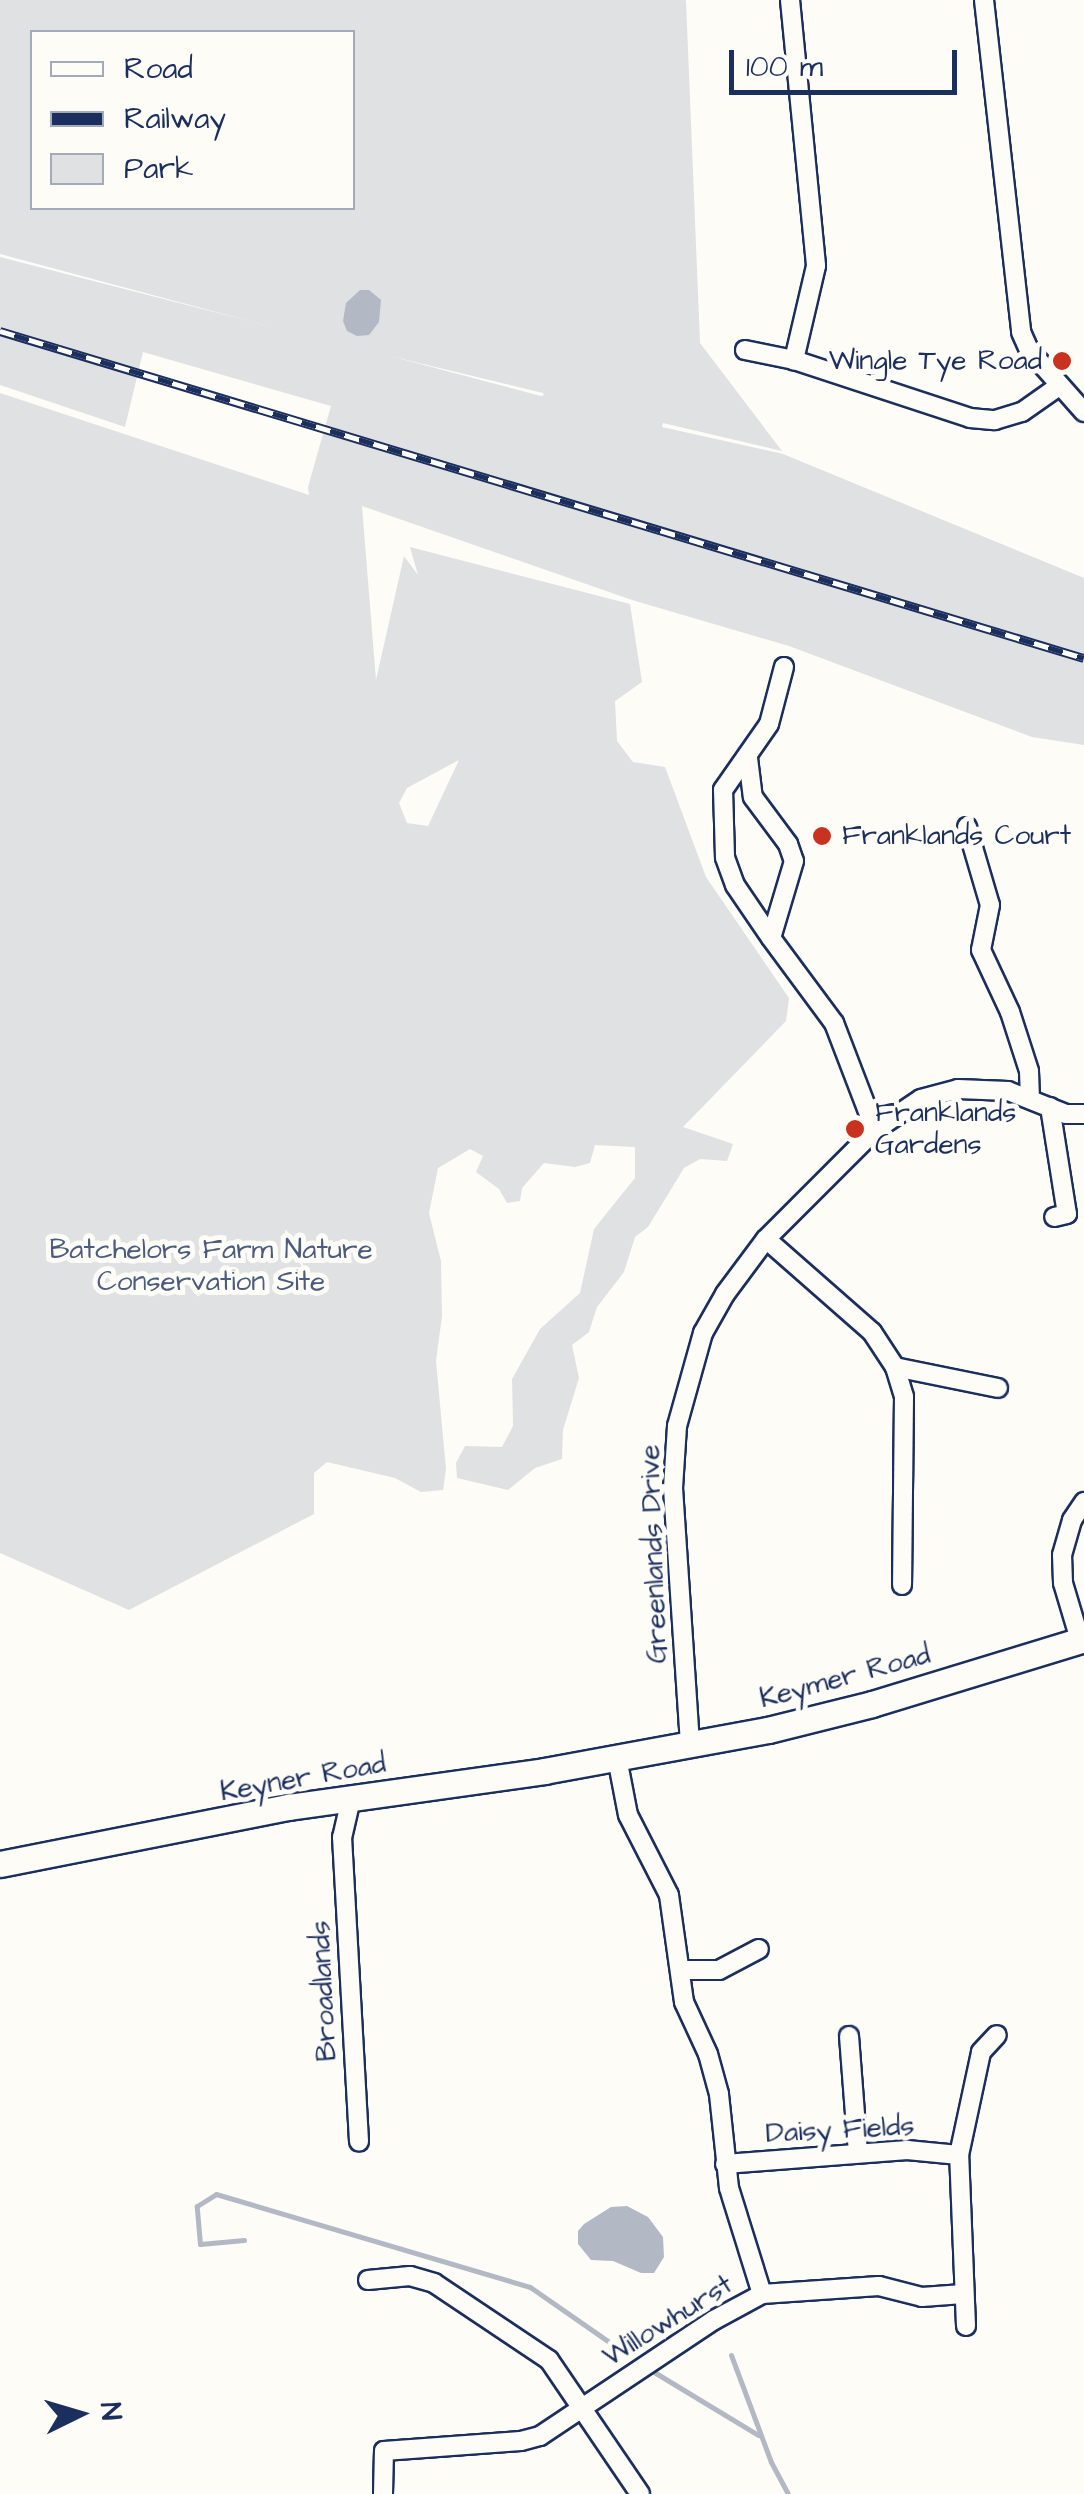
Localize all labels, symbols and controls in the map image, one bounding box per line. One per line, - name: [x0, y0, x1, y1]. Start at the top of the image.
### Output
- legend: [30, 30, 355, 210]
- scale bar: [734, 30, 962, 92]
- text: 100 m: [746, 46, 823, 88]
- text: Road: [124, 48, 193, 90]
- text: Railway: [124, 98, 226, 140]
- text: Park: [124, 148, 193, 190]
- place label: Wingle Tye Road: [829, 344, 1042, 378]
- marker: Wingle Tye Road: [1051, 350, 1073, 372]
- place label: Franklands Court: [842, 819, 1071, 853]
- marker: Franklands Court: [811, 825, 833, 847]
- place label: Franklands Gardens: [875, 1096, 1016, 1162]
- marker: Franklands Gardens: [844, 1118, 866, 1140]
- park label: Batchelors Farm Nature Conservation Site: [49, 1233, 373, 1299]
- street label: Greenlands Drive: [633, 1444, 675, 1664]
- street label: Keymer Road: [756, 1638, 934, 1716]
- street label: Keyner Road: [218, 1747, 388, 1809]
- street label: Broadlands: [304, 1920, 344, 2062]
- street label: Daisy Fields: [765, 2109, 915, 2151]
- street label: Willowhurst: [597, 2268, 739, 2374]
- north arrow: [30, 2364, 130, 2464]
- text: N: [90, 2401, 131, 2422]

